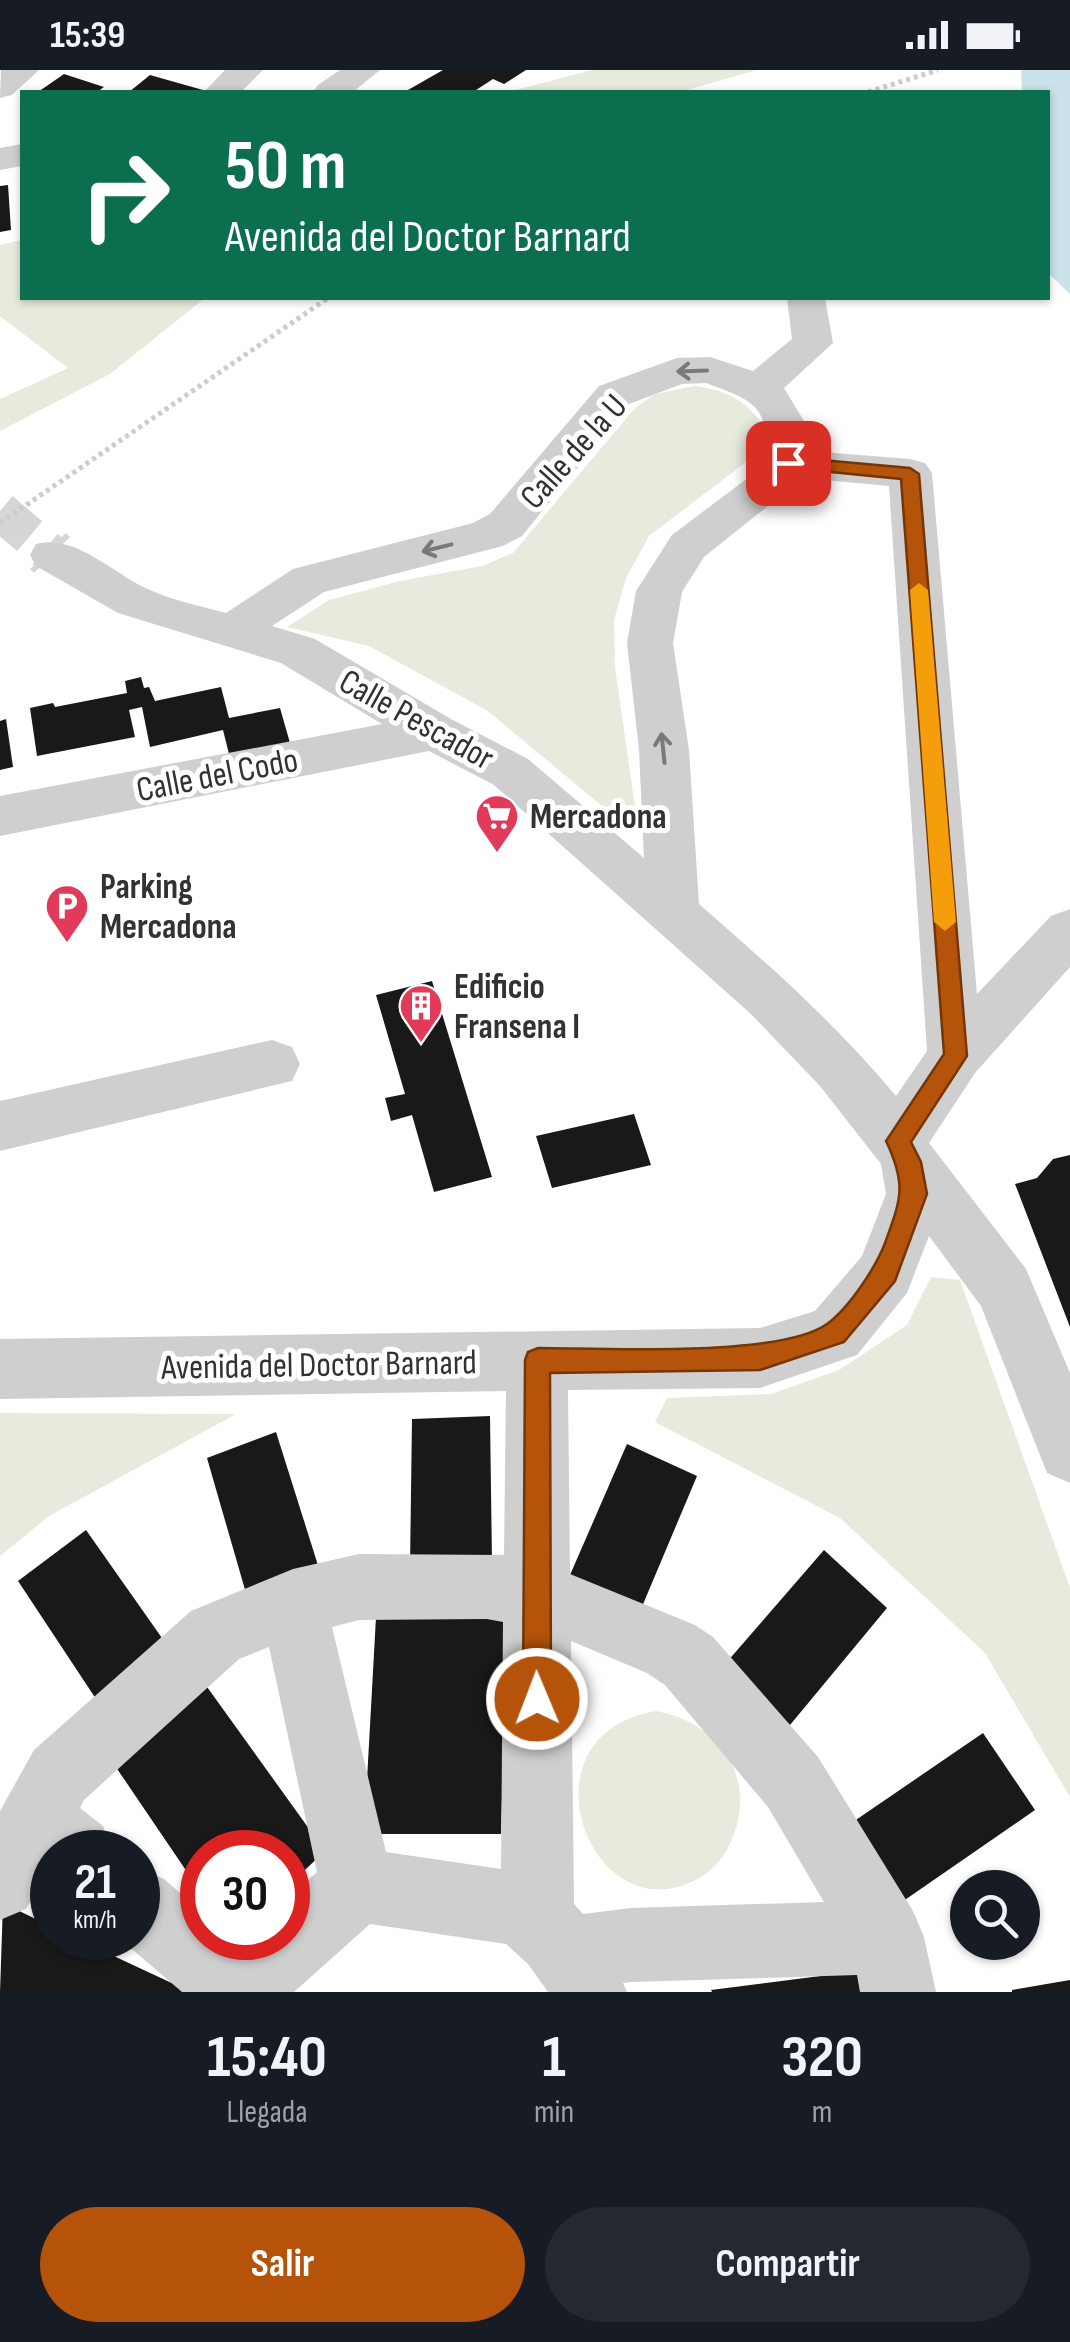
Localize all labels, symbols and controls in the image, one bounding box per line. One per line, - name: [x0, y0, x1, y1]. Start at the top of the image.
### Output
- text: 15:39: [50, 13, 125, 58]
- text: 50 m: [225, 125, 346, 209]
- icon: right: [60, 130, 190, 260]
- text: Avenida del Doctor Barnard: [225, 210, 631, 265]
- one-way arrow: [676, 362, 708, 381]
- street label: Calle de la U: [511, 386, 637, 518]
- pin: [746, 421, 831, 506]
- icon: arrive: [761, 436, 816, 491]
- one-way arrow: [422, 540, 454, 558]
- street label: Calle Pescador: [331, 660, 501, 780]
- one-way arrow: [653, 733, 672, 765]
- street label: Calle del Codo: [133, 739, 302, 812]
- supermarket icon: Mercadona: [474, 793, 520, 854]
- place label: Mercadona: [530, 796, 667, 839]
- place label: Parking Mercadona: [100, 866, 237, 949]
- parking icon: Parking Mercadona: [44, 883, 90, 944]
- place label: Edificio Fransena I: [454, 966, 580, 1049]
- building icon: Edificio Fransena I: [398, 983, 444, 1044]
- street label: Avenida del Doctor Barnard: [160, 1341, 477, 1390]
- position arrow: [485, 1647, 589, 1751]
- speed limit sign: 30: [180, 1830, 310, 1960]
- text: 21: [74, 1853, 116, 1913]
- map controls: [950, 1870, 1040, 1960]
- button: search: [950, 1870, 1040, 1960]
- text: km/h: [73, 1905, 117, 1936]
- text: 15:40: [207, 2022, 327, 2094]
- text: 1: [542, 2022, 566, 2094]
- text: 320: [781, 2022, 863, 2094]
- text: Llegada: [226, 2093, 307, 2132]
- text: min: [534, 2093, 574, 2132]
- text: m: [812, 2093, 832, 2132]
- button: Salir: [40, 2207, 525, 2322]
- button: Compartir: [545, 2207, 1030, 2322]

